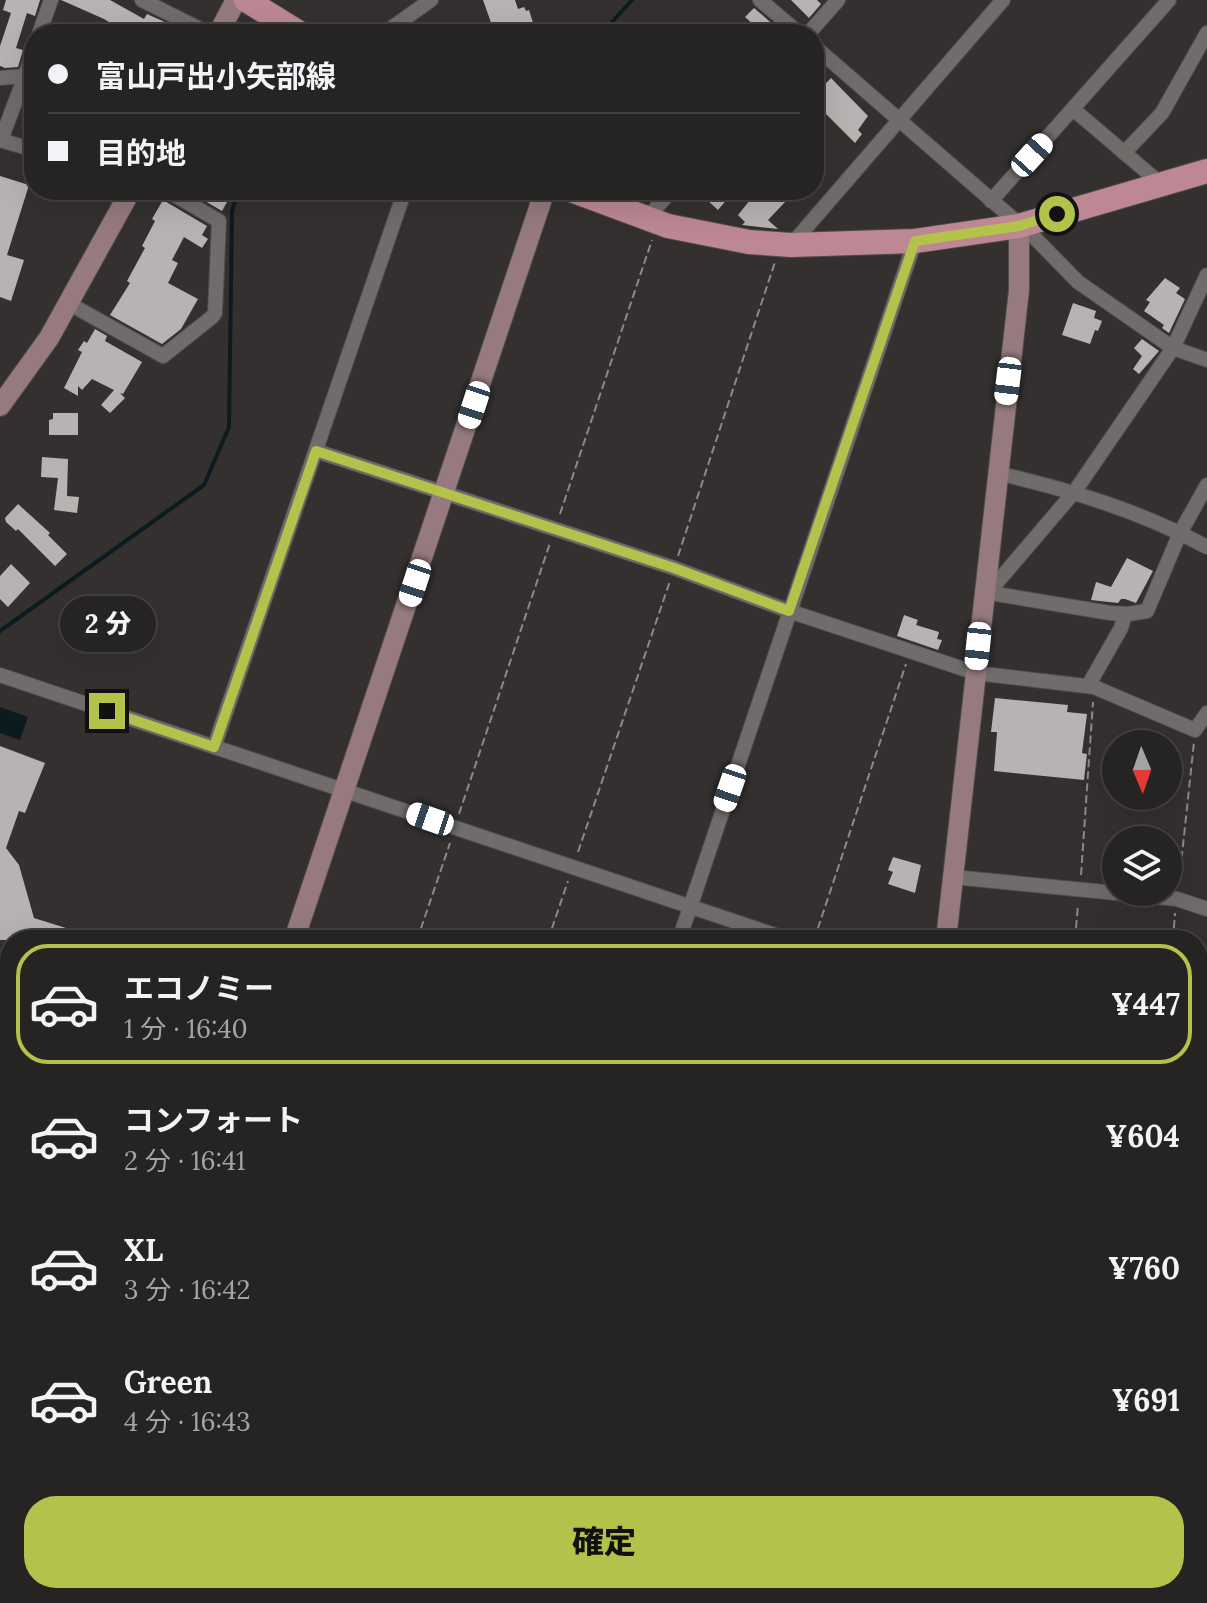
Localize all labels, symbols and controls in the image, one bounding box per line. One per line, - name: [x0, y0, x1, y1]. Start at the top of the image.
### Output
- text: 富山戸出小矢部線: [96, 57, 336, 95]
- car: [1007, 129, 1057, 181]
- text: 目的地: [96, 134, 186, 172]
- route start: [1039, 196, 1075, 232]
- car: [993, 356, 1023, 406]
- car: [455, 378, 493, 432]
- car: [396, 556, 434, 610]
- callout: 2 分: [59, 595, 155, 651]
- text: 2 分: [85, 607, 131, 640]
- car: [964, 621, 992, 671]
- route end: [89, 693, 125, 729]
- north arrow: [1102, 730, 1182, 810]
- map controls: [1102, 730, 1182, 906]
- car: [711, 761, 749, 815]
- car: [403, 800, 457, 838]
- button: layers: [1102, 826, 1182, 906]
- icon: car: [28, 968, 100, 1040]
- text: エコノミー: [124, 969, 274, 1007]
- text: ¥447: [1111, 985, 1180, 1023]
- text: 1 分 · 16:40: [124, 1012, 248, 1045]
- icon: car: [28, 1100, 100, 1172]
- text: コンフォート: [124, 1101, 303, 1139]
- text: ¥604: [1106, 1117, 1180, 1155]
- text: 2 分 · 16:41: [124, 1144, 246, 1177]
- text: XL: [124, 1231, 163, 1269]
- icon: car: [28, 1232, 100, 1304]
- text: ¥760: [1108, 1249, 1180, 1287]
- text: 3 分 · 16:42: [124, 1273, 251, 1306]
- text: Green: [124, 1363, 212, 1401]
- icon: car: [28, 1364, 100, 1436]
- text: ¥691: [1112, 1381, 1180, 1419]
- text: 4 分 · 16:43: [124, 1405, 251, 1438]
- button: 確定: [24, 1496, 1184, 1588]

